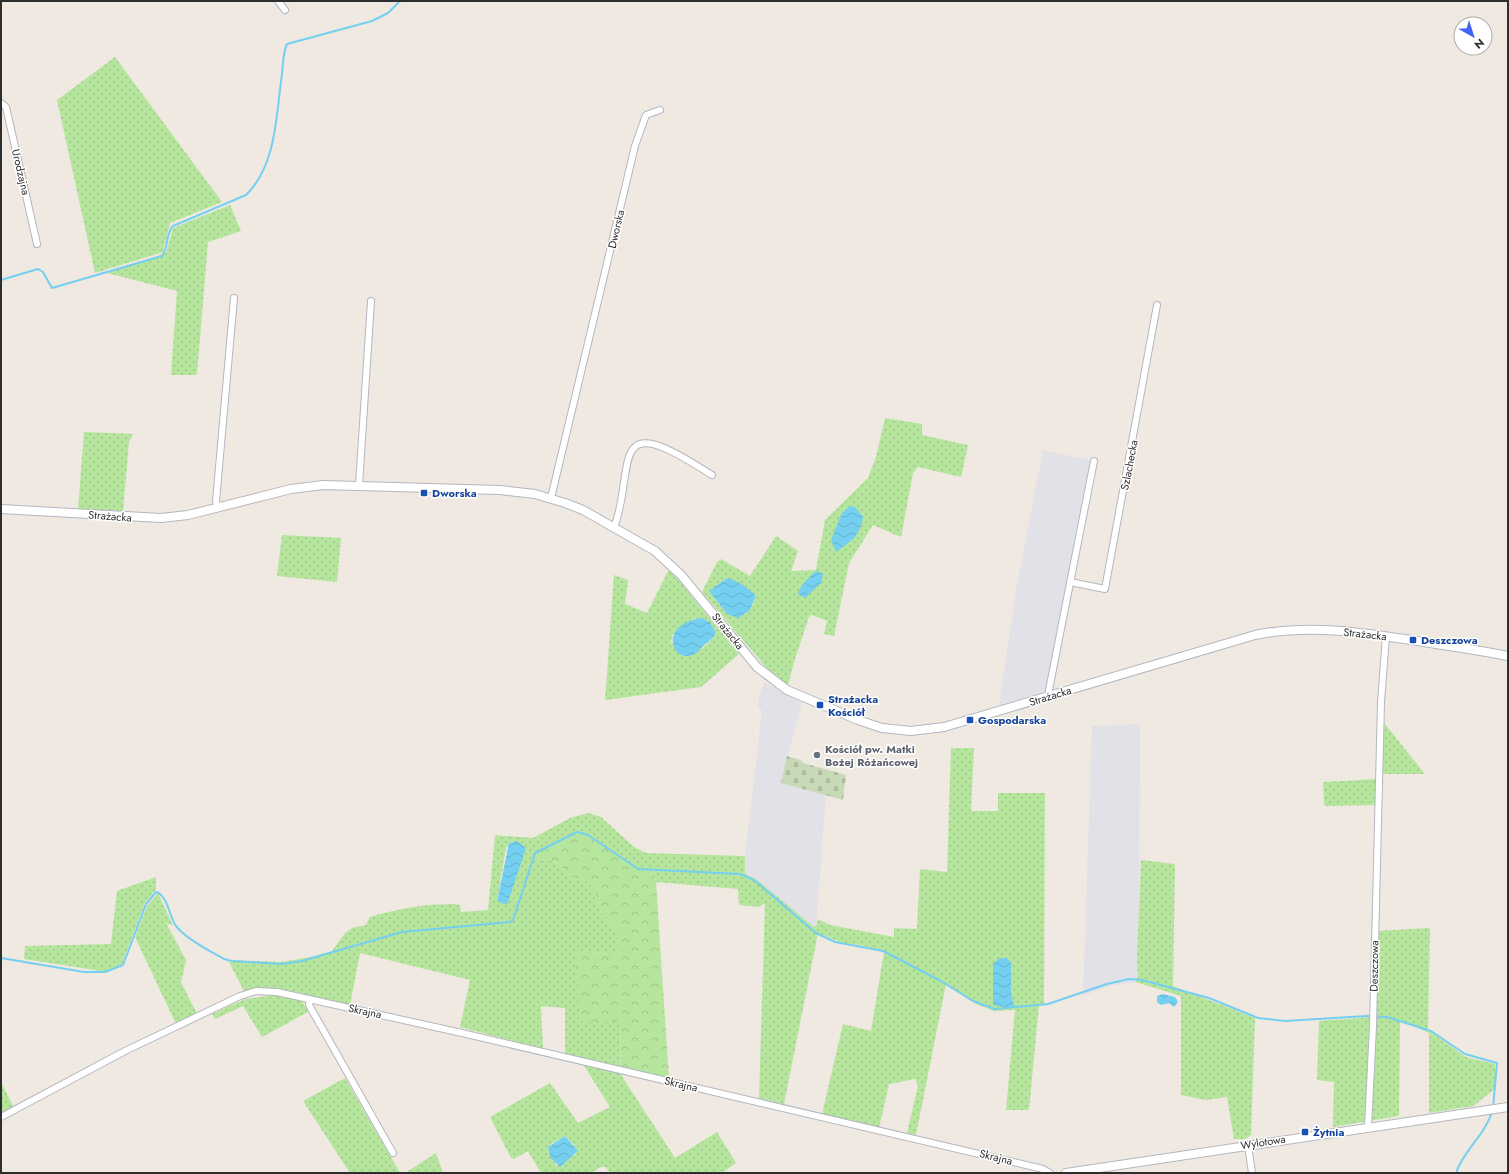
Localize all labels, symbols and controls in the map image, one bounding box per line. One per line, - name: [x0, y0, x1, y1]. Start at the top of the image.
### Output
- north arrow: [1453, 16, 1493, 56]
- text: N: [1471, 35, 1488, 53]
- street label: Urodzajna: [8, 147, 34, 197]
- street label: Dworska: [604, 208, 628, 250]
- street label: Szlachecka: [1116, 438, 1142, 492]
- place label: Dworska: [432, 485, 477, 501]
- marker: Dworska: [419, 488, 429, 498]
- street label: Strażacka: [88, 507, 132, 525]
- street label: Strażacka: [708, 609, 748, 653]
- street label: Strażacka: [1343, 624, 1387, 644]
- place label: Deszczowa: [1421, 632, 1478, 648]
- marker: Deszczowa: [1408, 635, 1418, 645]
- street label: Strażacka: [1027, 682, 1073, 710]
- place label: Strażacka Kościół: [828, 691, 878, 720]
- marker: Strażacka Kościół: [815, 700, 825, 710]
- place label: Gospodarska: [978, 712, 1046, 728]
- marker: Gospodarska: [965, 715, 975, 725]
- place label: Kościół pw. Matki Bożej Różańcowej: [825, 741, 918, 770]
- marker: Kościół pw. Matki Bożej Różańcowej: [812, 750, 822, 760]
- street label: Deszczowa: [1366, 940, 1382, 992]
- street label: Skrajna: [347, 1000, 383, 1022]
- street label: Skrajna: [663, 1072, 699, 1096]
- place label: Żytnia: [1313, 1124, 1344, 1140]
- marker: Żytnia: [1300, 1127, 1310, 1137]
- street label: Wylotowa: [1239, 1131, 1287, 1153]
- street label: Skrajna: [978, 1145, 1014, 1169]

